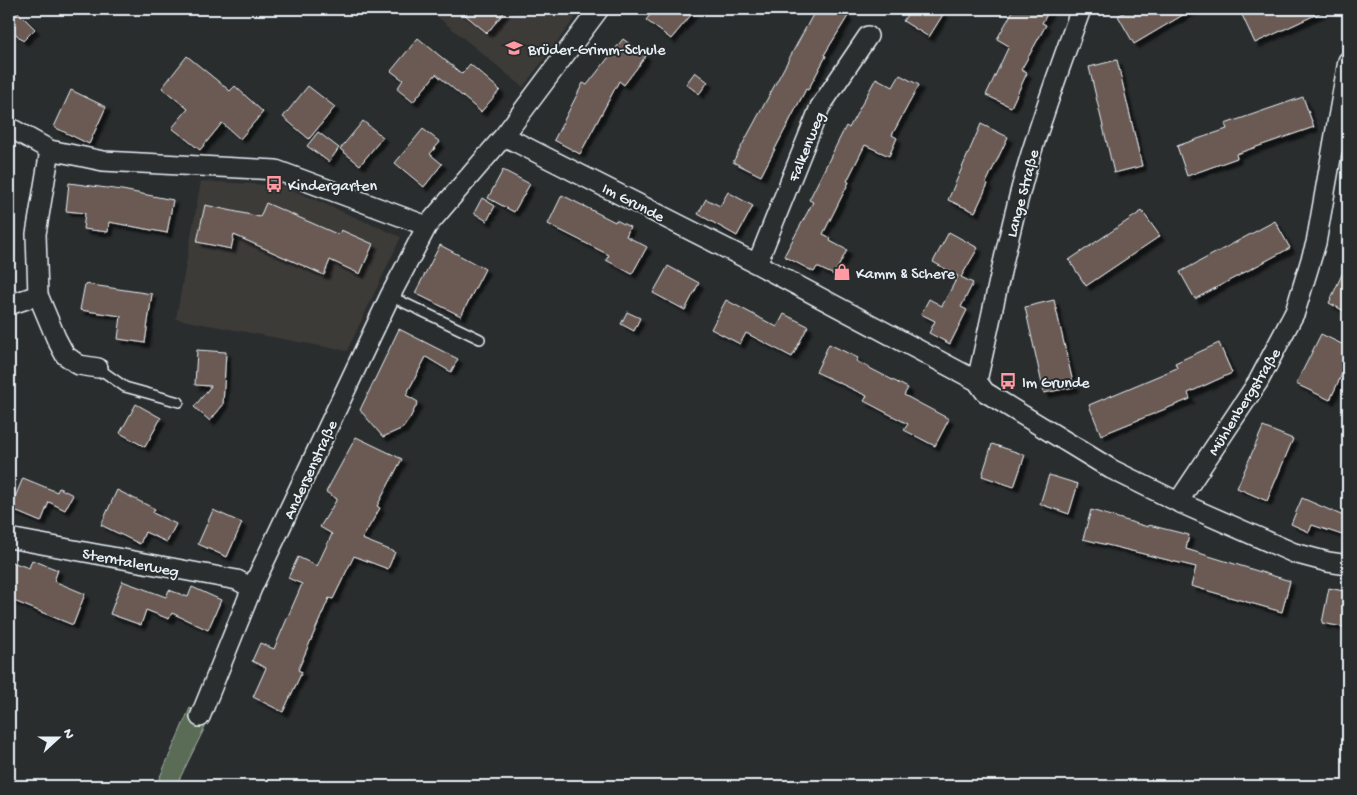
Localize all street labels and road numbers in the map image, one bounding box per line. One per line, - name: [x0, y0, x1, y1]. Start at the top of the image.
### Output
- street label: Falkenweg: [785, 110, 831, 186]
- street label: Lange Straße: [1004, 147, 1045, 240]
- street label: Im Grunde: [598, 180, 667, 228]
- street label: Mühlenbergstraße: [1205, 345, 1287, 460]
- street label: Andersenstraße: [281, 417, 344, 523]
- street label: Sterntalerweg: [80, 546, 180, 583]

